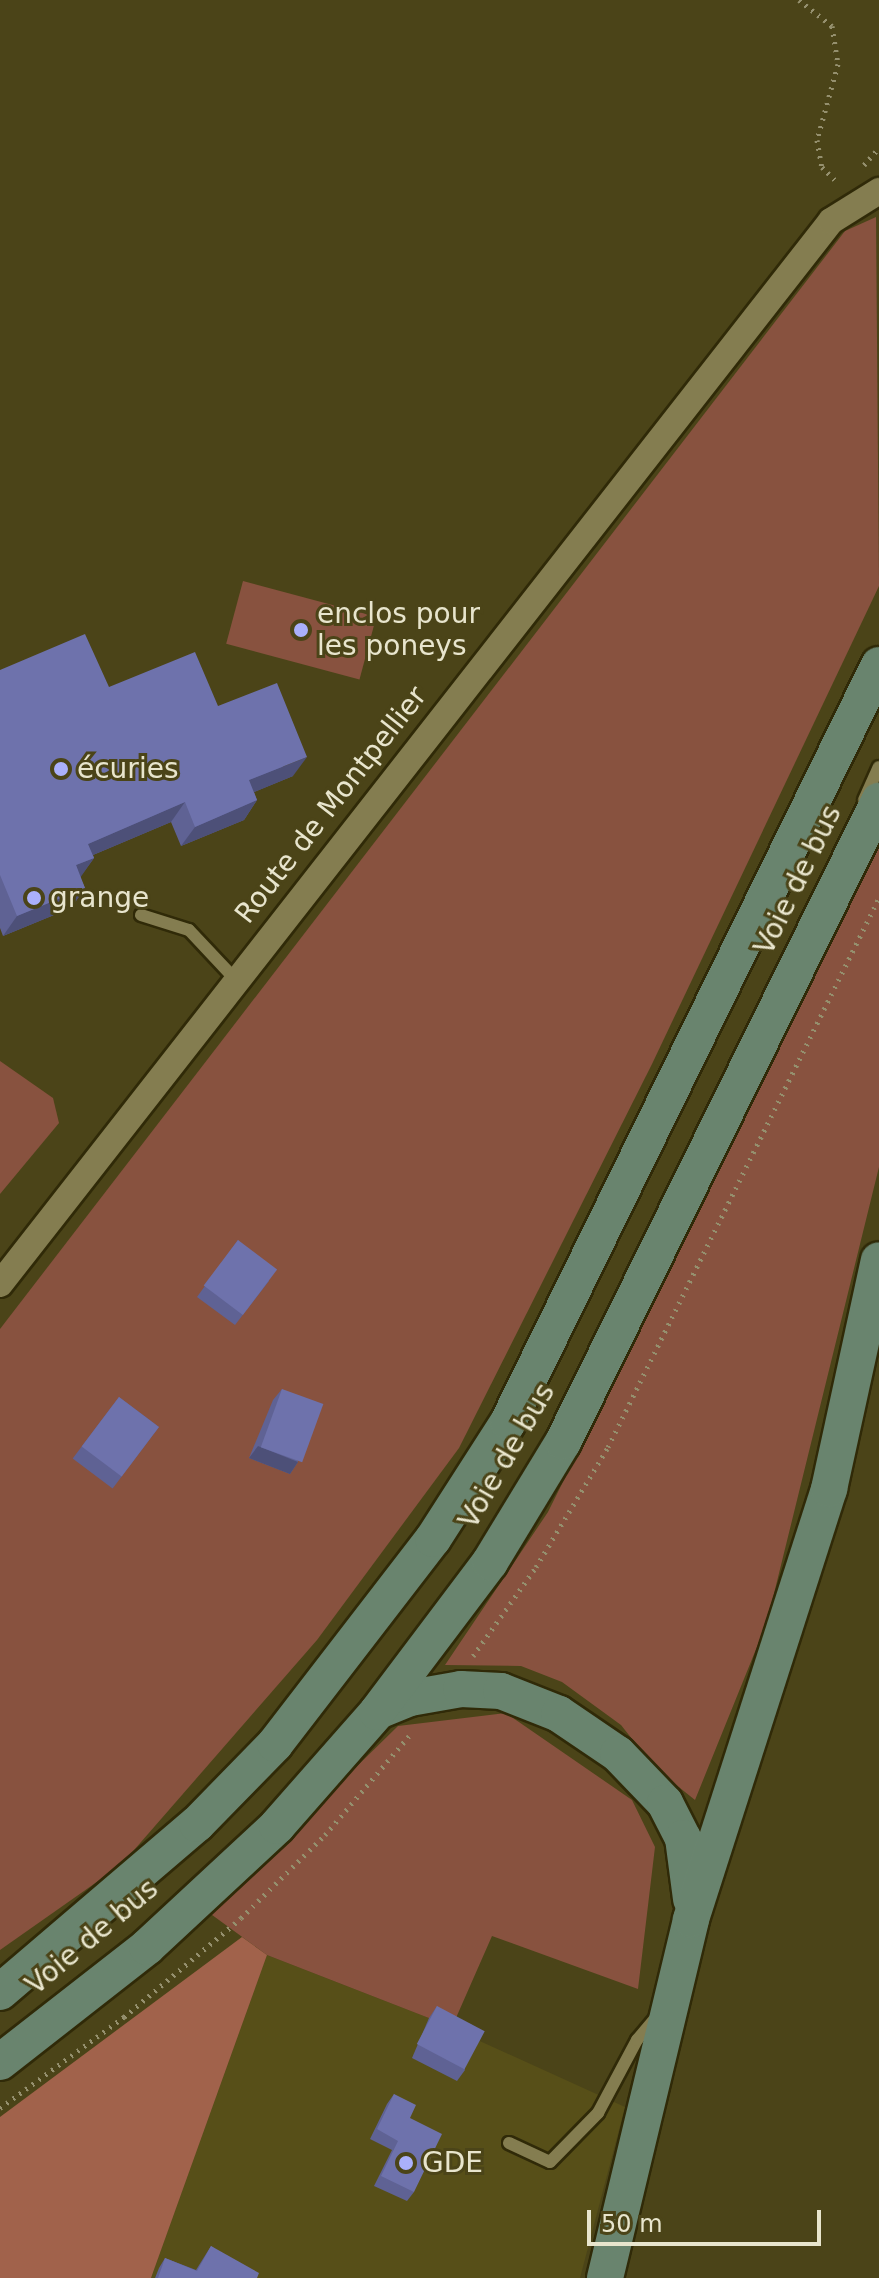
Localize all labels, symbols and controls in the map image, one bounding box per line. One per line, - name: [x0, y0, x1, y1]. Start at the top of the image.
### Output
- place label: enclos pour les poneys: [317, 597, 480, 663]
- marker: enclos pour les poneys: [292, 621, 310, 639]
- street label: Route de Montpellier: [228, 680, 434, 930]
- place label: écuries: [77, 752, 178, 786]
- marker: écuries: [52, 760, 70, 778]
- street label: Voie de bus: [747, 800, 849, 960]
- place label: grange: [50, 881, 149, 915]
- marker: grange: [25, 889, 43, 907]
- street label: Voie de bus: [452, 1377, 562, 1535]
- street label: Voie de bus: [19, 1872, 165, 2002]
- place label: GDE: [422, 2146, 483, 2180]
- marker: GDE: [397, 2154, 415, 2172]
- scale bar: [591, 2194, 825, 2244]
- text: 50 m: [601, 2210, 663, 2238]

